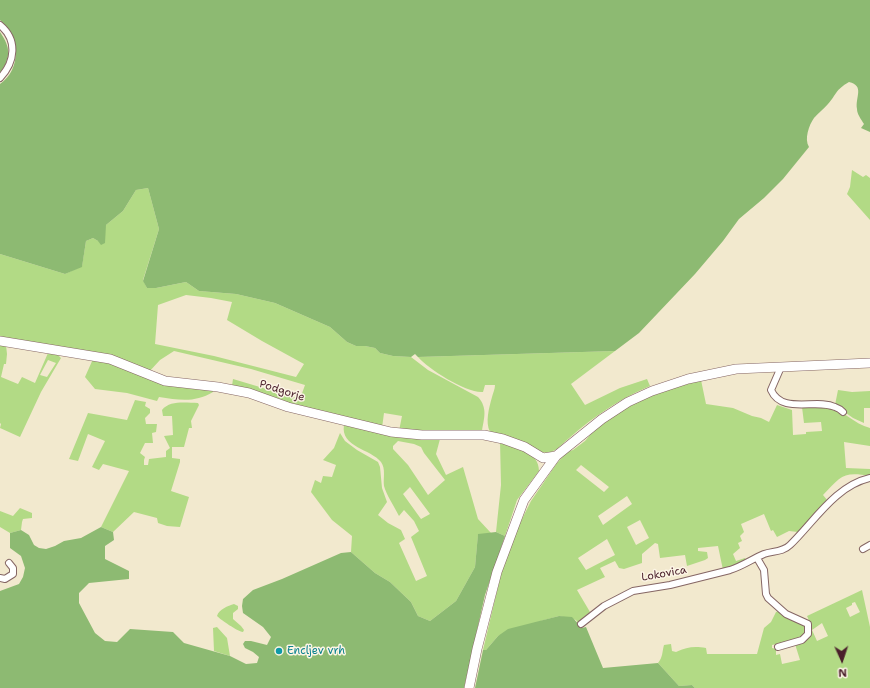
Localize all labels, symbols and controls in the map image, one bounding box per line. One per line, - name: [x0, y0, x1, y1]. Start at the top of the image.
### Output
- street label: Podgorje: [258, 377, 306, 405]
- street label: Lokovica: [640, 564, 688, 584]
- north arrow: [822, 640, 862, 680]
- place label: Encljev vrh: [287, 644, 345, 658]
- marker: Encljev vrh: [274, 646, 284, 656]
- text: N: [838, 665, 847, 680]

